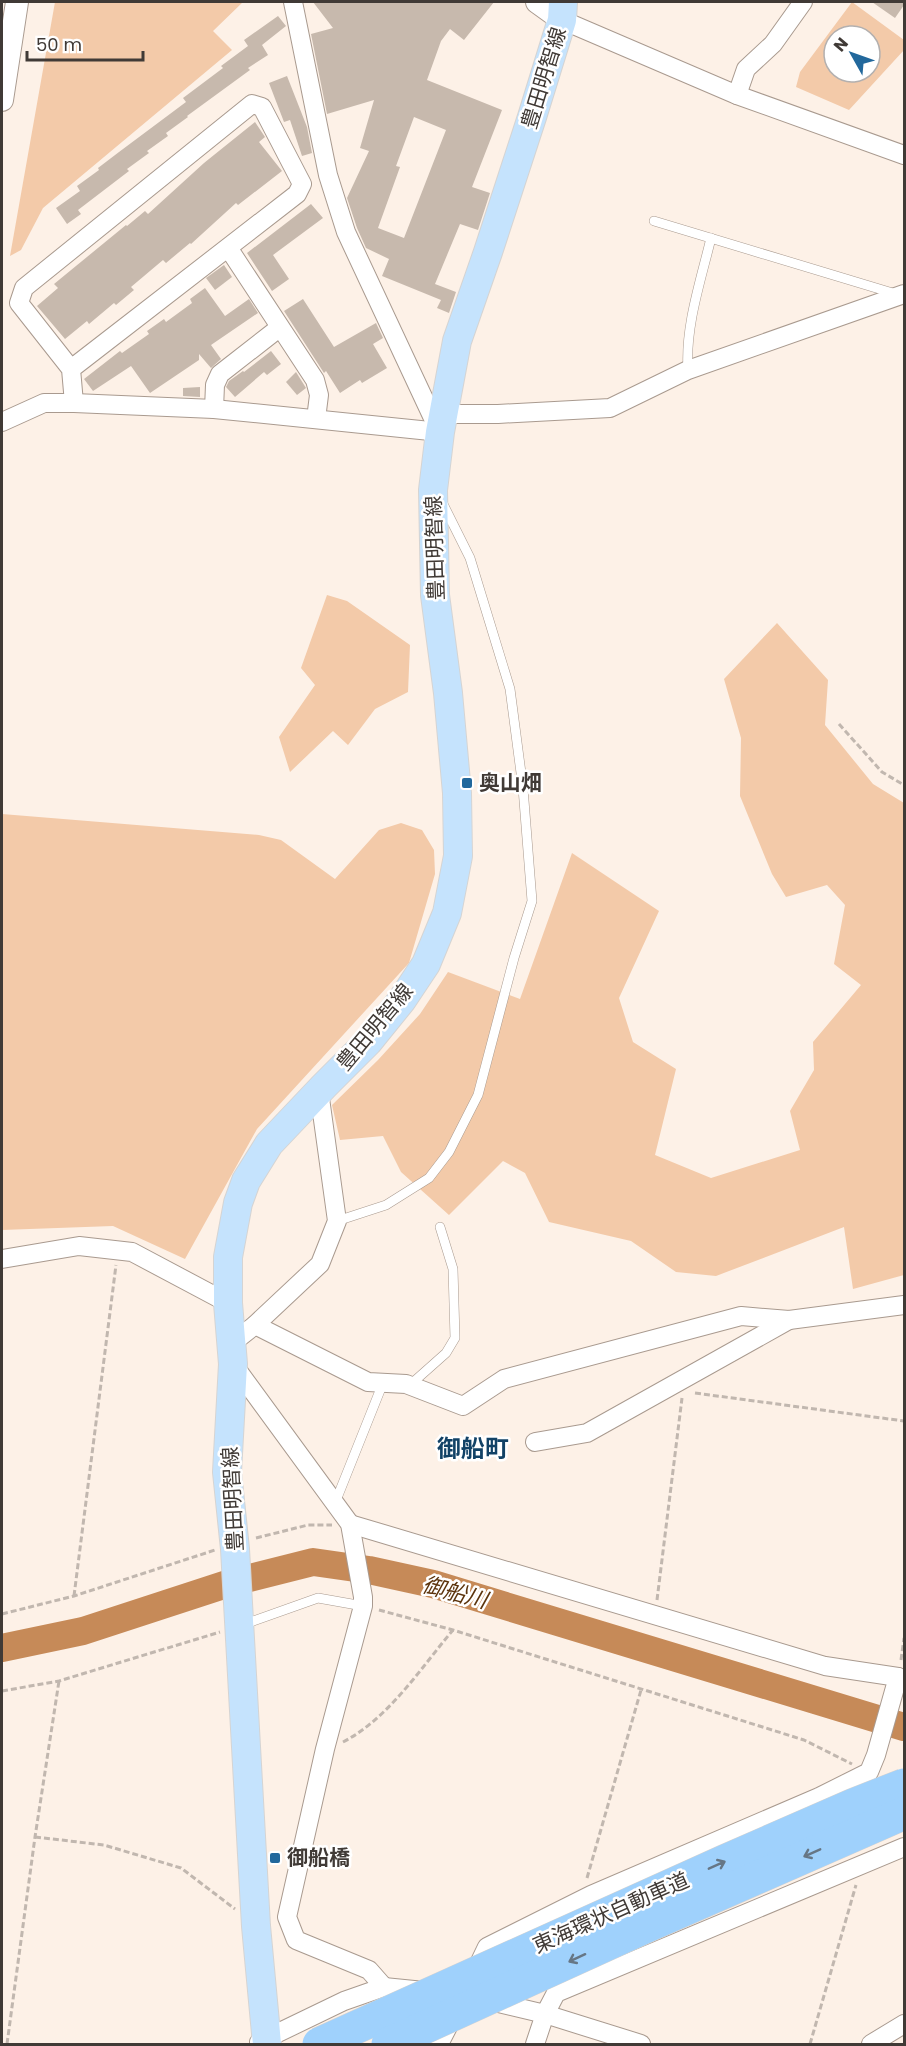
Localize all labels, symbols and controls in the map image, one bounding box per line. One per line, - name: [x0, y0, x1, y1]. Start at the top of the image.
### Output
- street label: 豊田明智線: [514, 23, 573, 132]
- scale bar: [27, 24, 142, 62]
- north arrow: [822, 24, 882, 84]
- text: 50 m: [36, 32, 82, 57]
- text: N: [828, 33, 854, 57]
- street label: 豊田明智線: [418, 495, 451, 601]
- place label: 奥山畑: [479, 768, 542, 797]
- marker: 奥山畑: [460, 776, 474, 790]
- street label: 豊田明智線: [330, 977, 419, 1076]
- district label: 御船町: [437, 1432, 509, 1465]
- street label: 豊田明智線: [215, 1446, 250, 1552]
- water label: 御船川: [419, 1569, 493, 1617]
- place label: 御船橋: [287, 1843, 350, 1872]
- one-way arrow: [804, 1848, 822, 1859]
- marker: 御船橋: [268, 1851, 282, 1865]
- one-way arrow: [708, 1859, 726, 1870]
- street label: 東海環状自動車道: [528, 1865, 693, 1960]
- one-way arrow: [568, 1953, 586, 1964]

